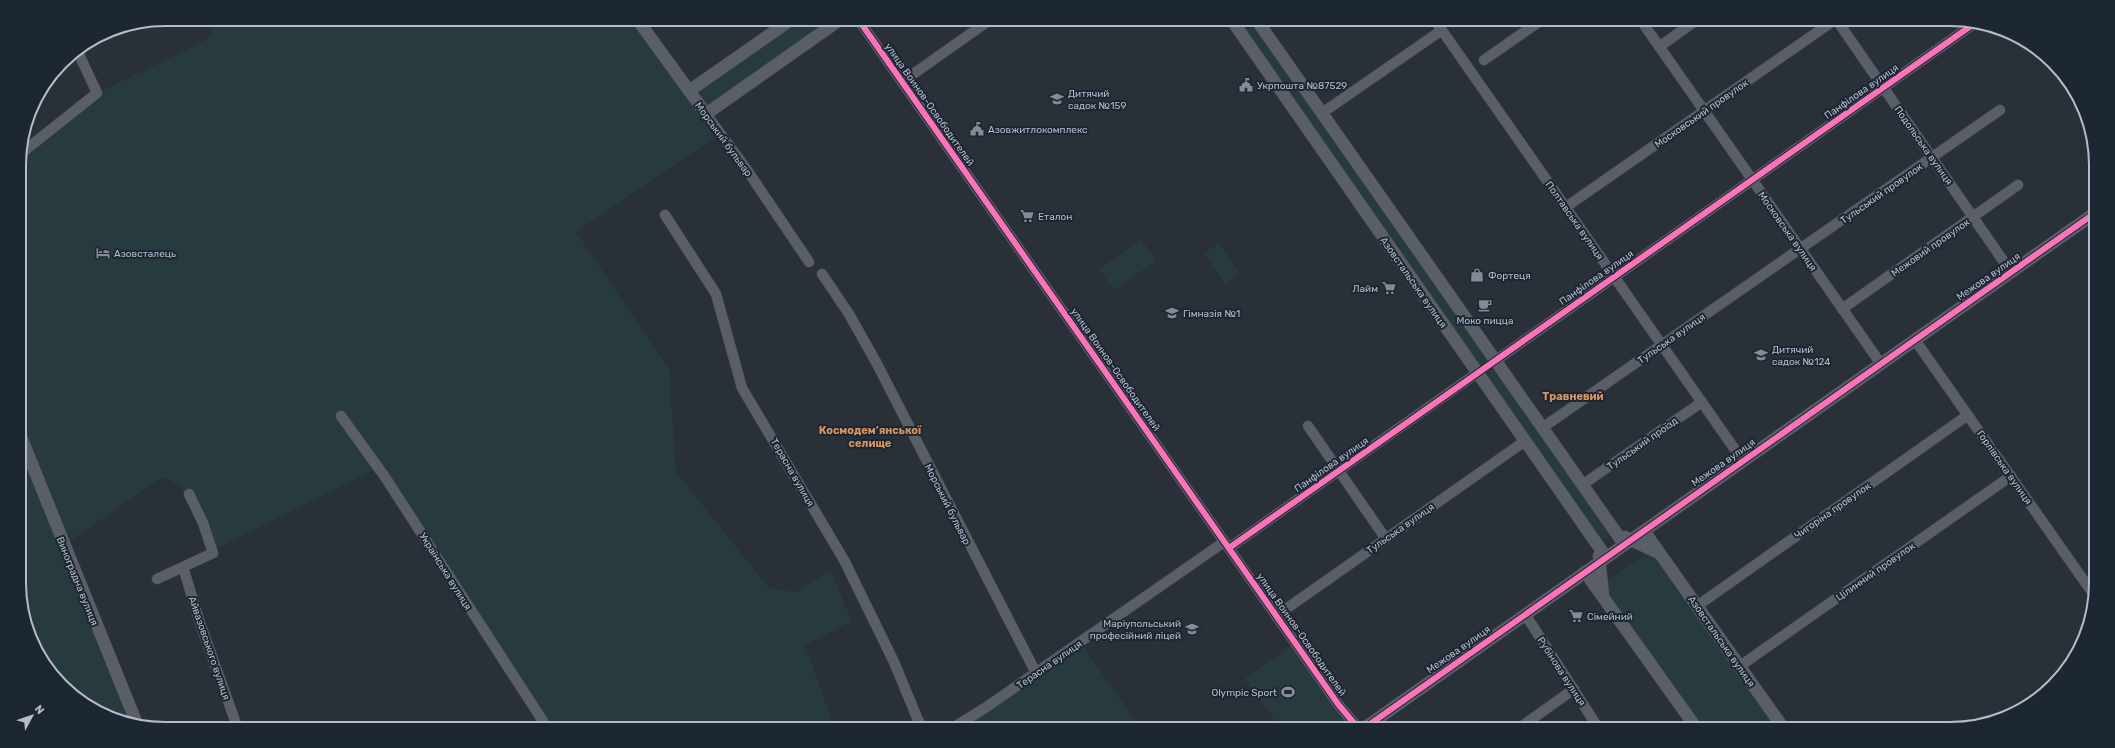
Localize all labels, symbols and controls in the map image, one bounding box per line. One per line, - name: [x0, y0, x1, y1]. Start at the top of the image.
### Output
- street label: улица Воинов-Освободителей: [882, 41, 976, 168]
- street label: Панфілова вулиця: [1822, 62, 1901, 122]
- public building icon: Укрпошта №87529: [1238, 77, 1254, 93]
- street label: Московський провулок: [1652, 77, 1751, 151]
- place label: Укрпошта №87529: [1257, 80, 1347, 92]
- place label: Дитячий садок №159: [1068, 88, 1126, 112]
- school or university icon: Дитячий садок №159: [1049, 91, 1065, 107]
- street label: Морський бульвар: [692, 100, 754, 179]
- street label: Подольська вулиця: [1891, 104, 1955, 187]
- public building icon: Азовжитлокомплекс: [969, 121, 985, 137]
- place label: Азовжитлокомплекс: [988, 124, 1088, 136]
- street label: Тульський провулок: [1838, 161, 1926, 227]
- street label: Полтавська вулиця: [1543, 179, 1606, 262]
- street label: Московська вулиця: [1755, 190, 1819, 273]
- supermarket icon: Еталон: [1019, 208, 1035, 224]
- place label: Еталон: [1038, 211, 1072, 223]
- street label: Межовий провулок: [1889, 216, 1973, 279]
- street label: Азовстальська вулиця: [1377, 235, 1449, 330]
- hotel icon: Азовсталець: [95, 245, 111, 261]
- place label: Азовсталець: [114, 248, 176, 260]
- street label: Панфілова вулиця: [1557, 248, 1636, 308]
- street label: Межова вулиця: [1954, 250, 2023, 303]
- shop icon: Фортеця: [1469, 267, 1485, 283]
- place label: Фортеця: [1488, 270, 1531, 282]
- supermarket icon: Лайм: [1381, 280, 1397, 296]
- place label: Лайм: [1353, 283, 1378, 295]
- cafe icon: Моко пицца: [1477, 297, 1493, 313]
- school or university icon: Гімназія №1: [1164, 305, 1180, 321]
- street label: улица Воинов-Освободителей: [1068, 306, 1162, 433]
- place label: Гімназія №1: [1183, 308, 1240, 320]
- street label: Тульська вулиця: [1635, 311, 1708, 367]
- place label: Моко пицца: [1457, 315, 1513, 327]
- place label: Дитячий садок №124: [1772, 344, 1830, 368]
- school or university icon: Дитячий садок №124: [1753, 347, 1769, 363]
- district label: Травневий: [1542, 390, 1604, 403]
- street label: Тульський проїзд: [1605, 415, 1680, 473]
- district label: Космодем’янської селище: [819, 424, 922, 450]
- street label: Горлівська вулиця: [1974, 428, 2034, 507]
- street label: Панфілова вулиця: [1292, 435, 1371, 495]
- street label: Терасна вулиця: [768, 436, 817, 509]
- street label: Межова вулиця: [1689, 436, 1758, 489]
- street label: Морський бульвар: [922, 462, 973, 547]
- street label: Чигоріна провулок: [1792, 480, 1874, 542]
- street label: Тульська вулиця: [1364, 501, 1437, 557]
- street label: Українська вулиця: [416, 531, 474, 612]
- street label: Виноградна вулиця: [54, 535, 100, 628]
- street label: Цілинний провулок: [1834, 540, 1918, 604]
- street label: улица Воинов-Освободителей: [1254, 571, 1348, 698]
- street label: Азовстальська вулиця: [1685, 594, 1757, 689]
- street label: Айвазовського вулиця: [186, 595, 232, 702]
- supermarket icon: Сімейний: [1568, 608, 1584, 624]
- place label: Сімейний: [1587, 611, 1633, 623]
- place label: Маріупольський професійний ліцей: [1090, 618, 1181, 642]
- school or university icon: Маріупольський професійний ліцей: [1184, 621, 1200, 637]
- street label: Межова вулиця: [1424, 623, 1493, 676]
- street label: Рубінова вулиця: [1534, 635, 1588, 708]
- street label: Терасна вулиця: [1015, 638, 1084, 692]
- sports icon: Olympic Sport: [1280, 684, 1296, 700]
- place label: Olympic Sport: [1211, 687, 1277, 699]
- north arrow: [12, 696, 52, 736]
- text: N: [32, 703, 47, 717]

